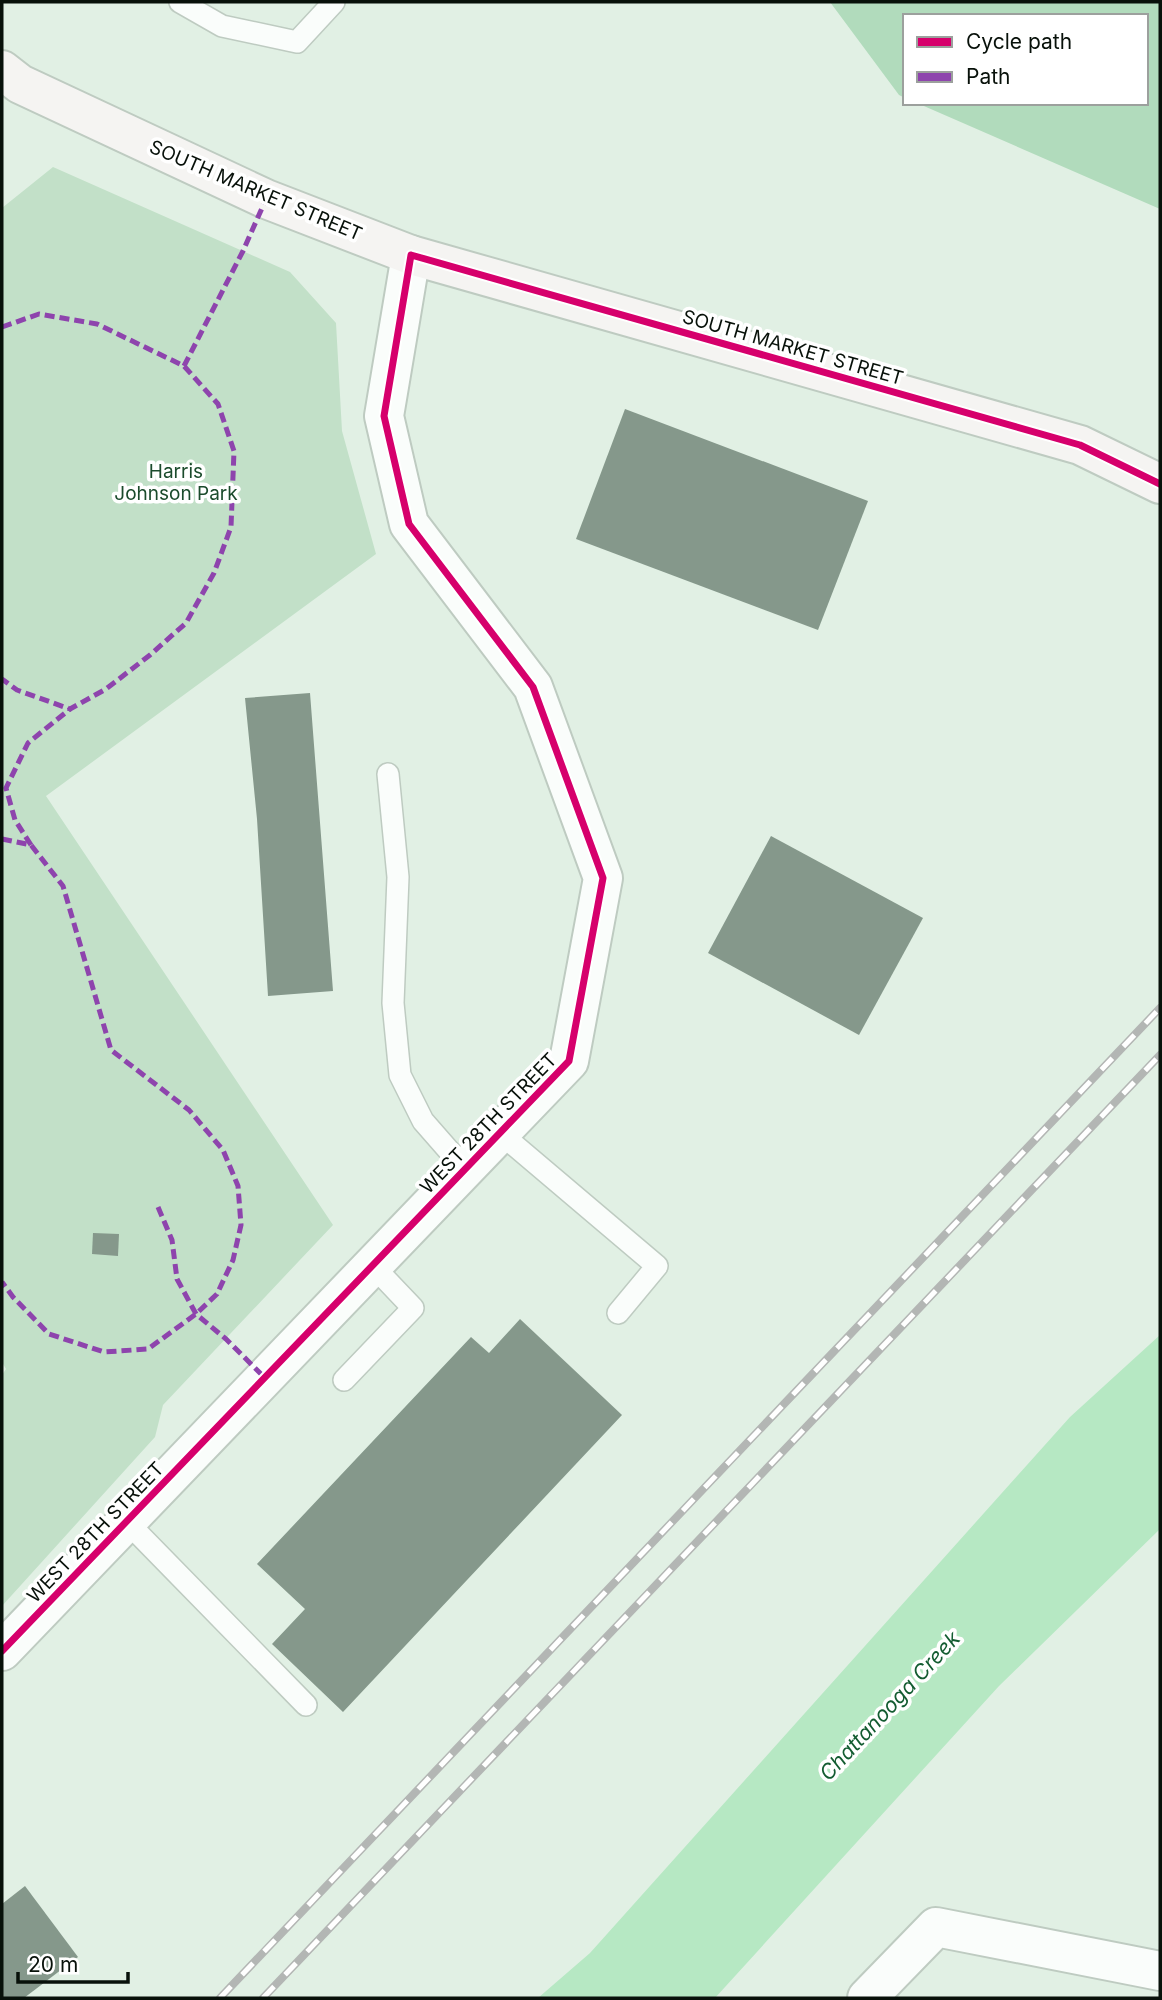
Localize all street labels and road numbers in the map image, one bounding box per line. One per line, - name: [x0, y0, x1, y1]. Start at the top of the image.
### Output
- street label: SOUTH MARKET STREET: [146, 135, 366, 246]
- street label: SOUTH MARKET STREET: [680, 305, 906, 390]
- street label: WEST 28TH STREET: [415, 1048, 562, 1199]
- street label: WEST 28TH STREET: [22, 1457, 169, 1608]

